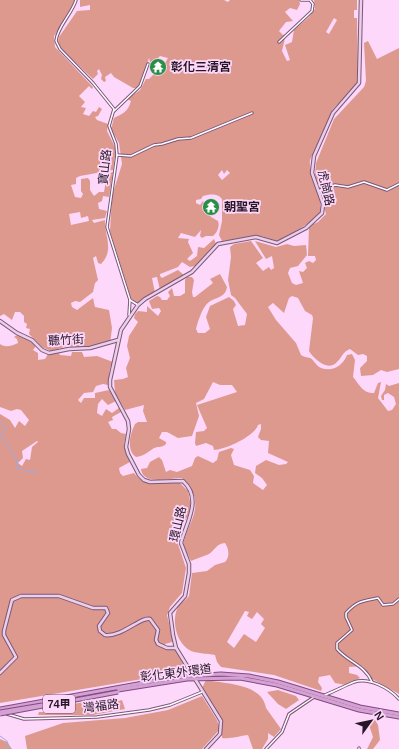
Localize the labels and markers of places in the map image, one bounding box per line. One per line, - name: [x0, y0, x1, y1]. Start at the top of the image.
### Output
- temple icon: 彰化三清宮: [148, 57, 168, 77]
- place label: 彰化三清宮: [171, 60, 231, 74]
- temple icon: 朝聖宮: [201, 197, 221, 217]
- place label: 朝聖宮: [224, 200, 260, 214]

